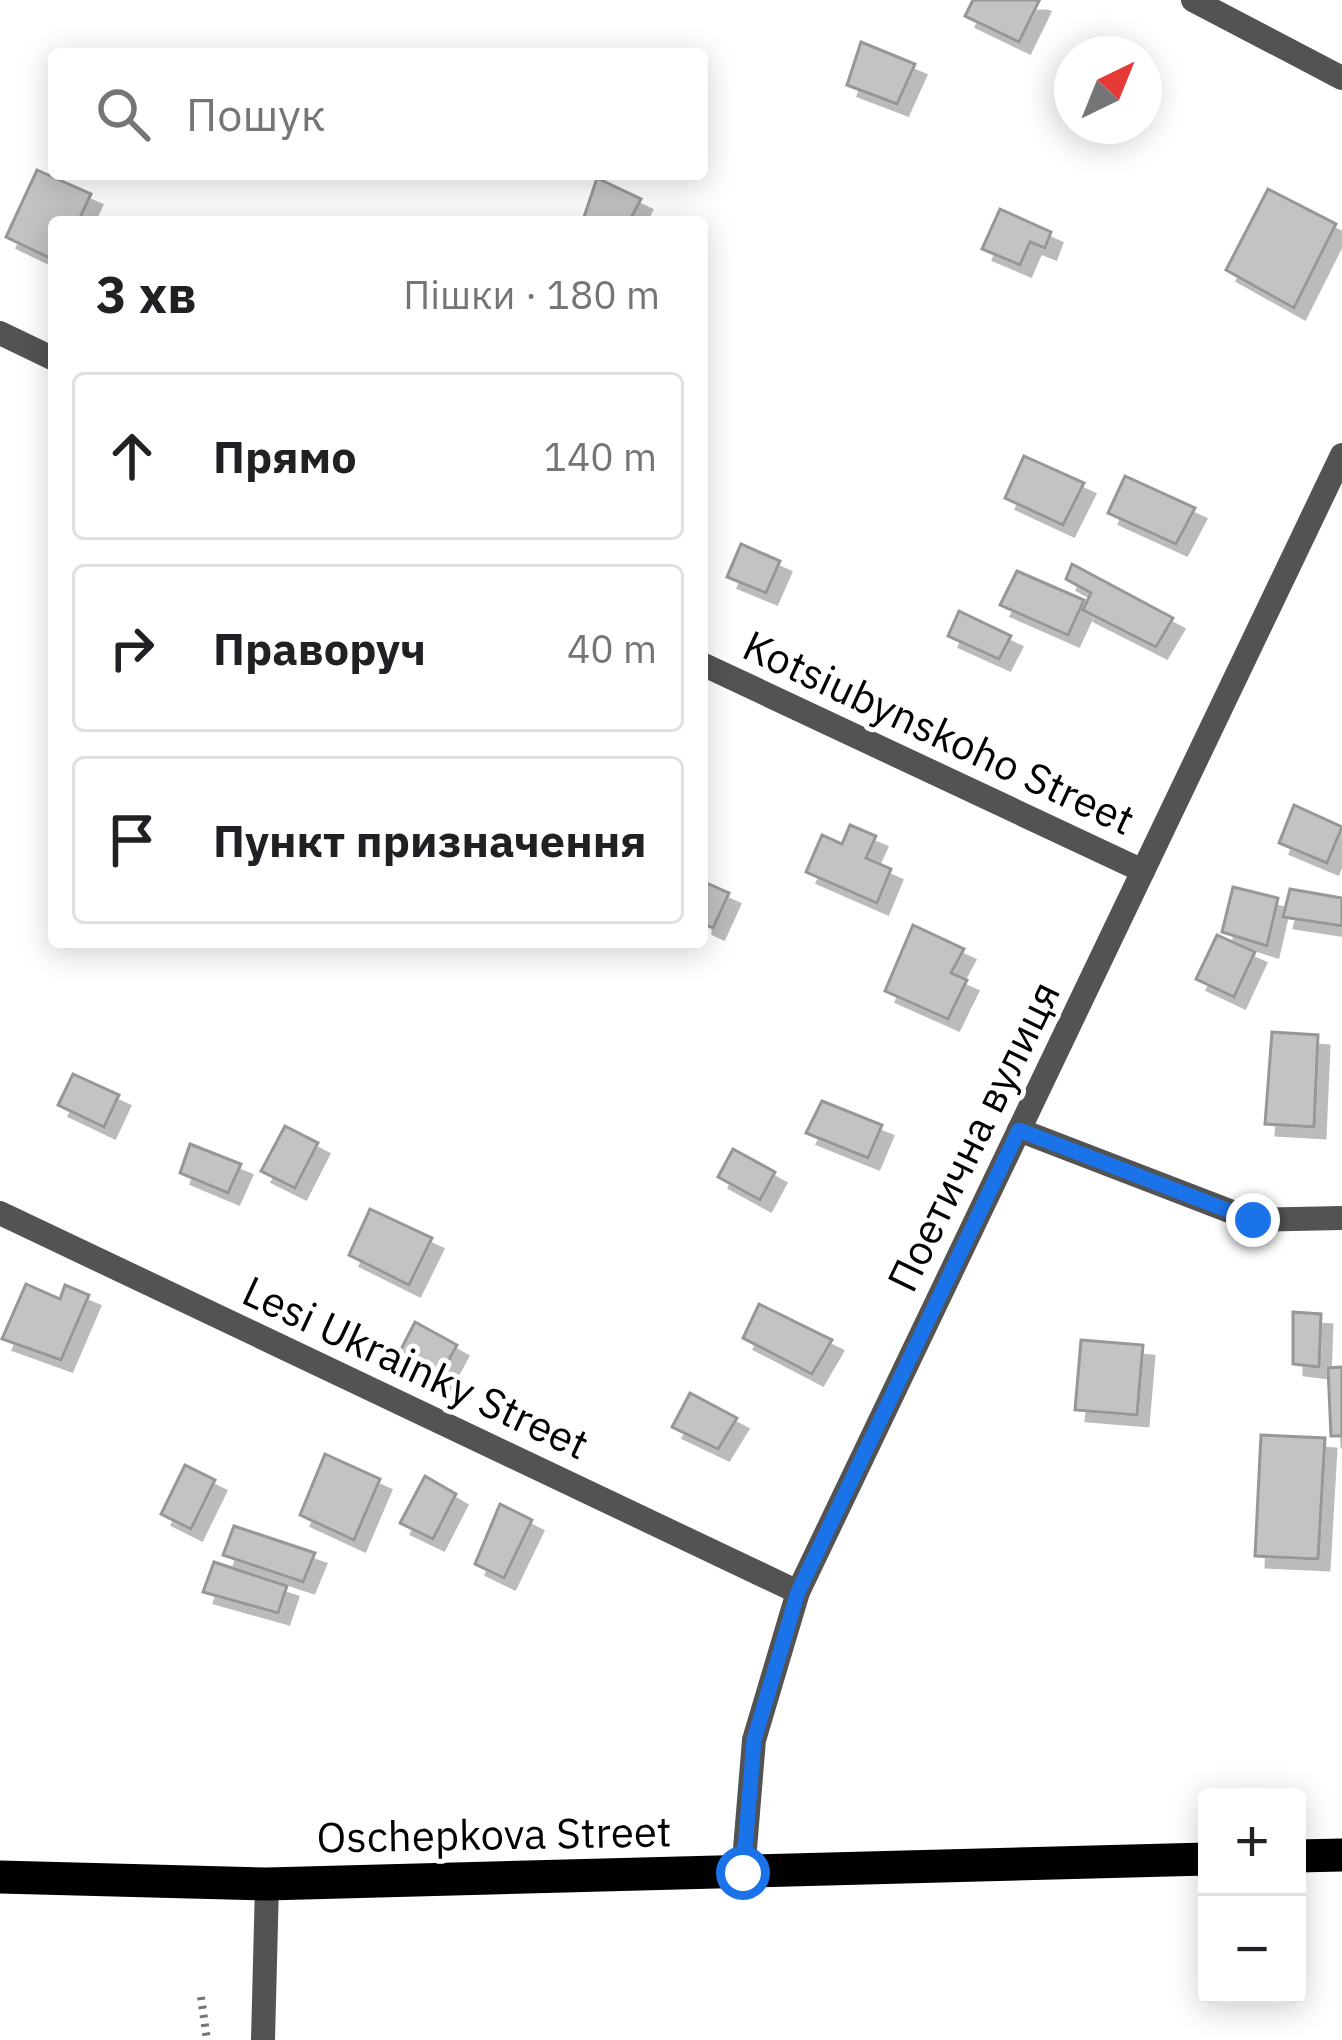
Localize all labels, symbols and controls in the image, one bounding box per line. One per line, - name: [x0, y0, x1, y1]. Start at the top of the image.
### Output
- north arrow: [1054, 36, 1162, 144]
- search box: [48, 48, 708, 180]
- icon: search: [90, 81, 156, 147]
- text: Пошук: [186, 85, 326, 143]
- text: 3 хв: [96, 261, 197, 327]
- text: Пішки · 180 m: [403, 269, 660, 320]
- icon: ahead: [99, 423, 165, 489]
- text: Прямо: [213, 427, 357, 485]
- text: 140 m: [544, 431, 657, 482]
- icon: right: [99, 615, 165, 681]
- street label: Kotsiubynskoho Street: [735, 617, 1143, 847]
- text: Праворуч: [213, 619, 426, 677]
- text: 40 m: [567, 623, 657, 674]
- icon: arrive: [99, 807, 165, 873]
- text: Пункт призначення: [213, 811, 647, 869]
- street label: Поетична вулиця: [874, 972, 1072, 1300]
- route end: [1226, 1193, 1280, 1247]
- street label: Lesi Ukrainky Street: [234, 1263, 598, 1471]
- map controls: [1198, 1788, 1306, 2004]
- button: +: [1198, 1788, 1306, 1896]
- street label: Oschepkova Street: [316, 1803, 672, 1865]
- route start: [716, 1846, 770, 1900]
- button: −: [1198, 1896, 1306, 2004]

